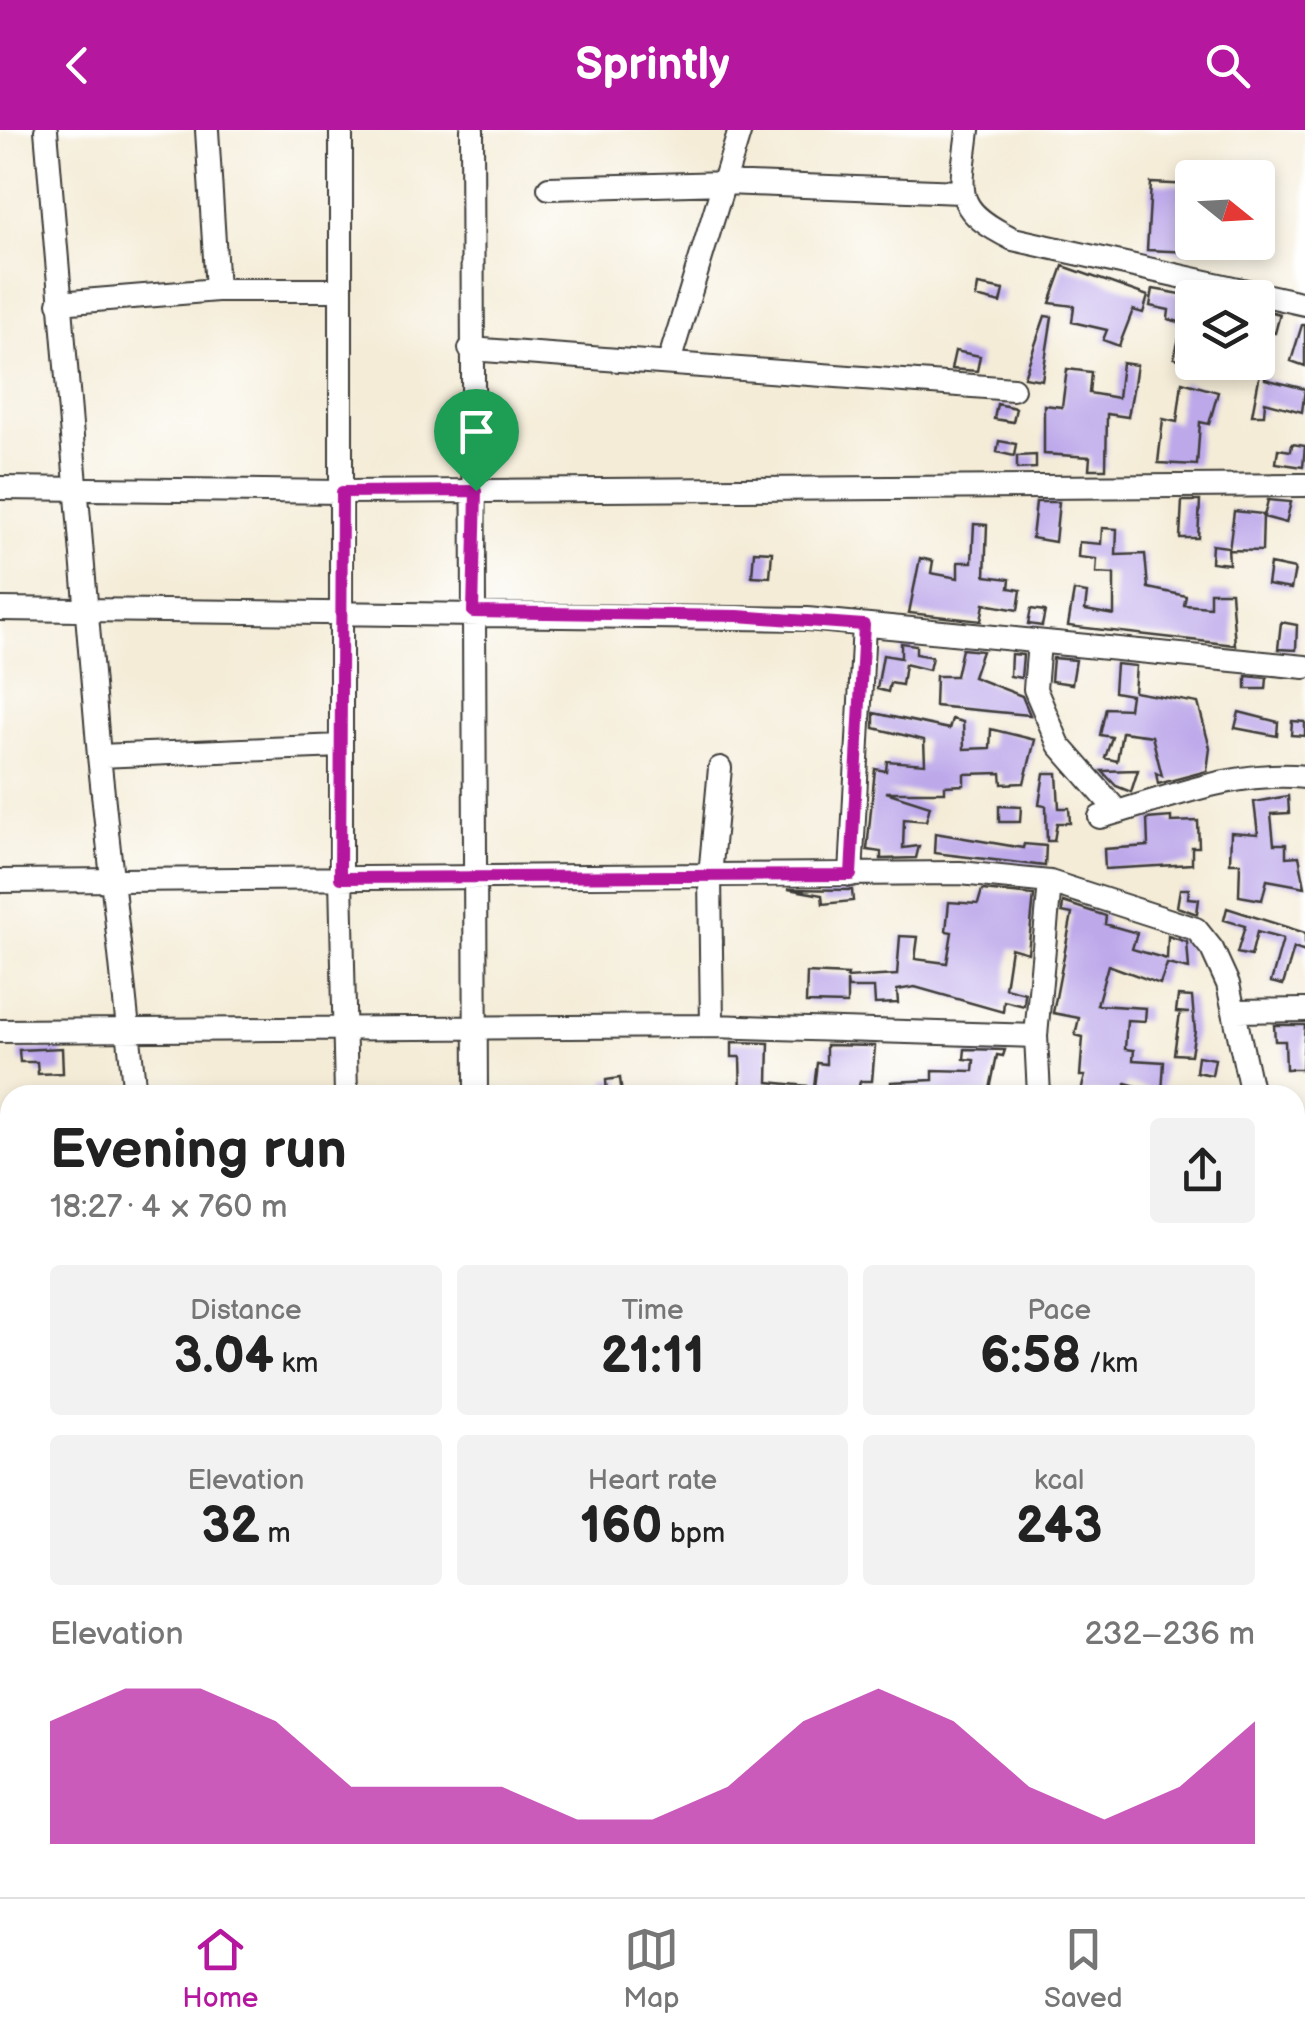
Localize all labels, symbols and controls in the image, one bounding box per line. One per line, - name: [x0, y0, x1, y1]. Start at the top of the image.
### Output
- icon: back: [50, 38, 105, 93]
- text: Sprintly: [575, 38, 730, 93]
- icon: search: [1200, 38, 1255, 93]
- north arrow: [1175, 160, 1275, 260]
- map controls: [1175, 160, 1275, 380]
- button: layers: [1175, 280, 1275, 380]
- pin: [434, 389, 519, 492]
- icon: arrive: [449, 404, 504, 459]
- text: Evening run: [50, 1117, 347, 1184]
- button: share: [1150, 1118, 1255, 1223]
- text: 18:27 · 4 × 760 m: [50, 1188, 287, 1227]
- text: Distance: [190, 1294, 302, 1327]
- text: Time: [621, 1294, 684, 1327]
- text: Pace: [1027, 1294, 1091, 1327]
- text: 3.04: [173, 1327, 274, 1387]
- text: 21:11: [600, 1327, 705, 1387]
- text: 6:58: [980, 1327, 1081, 1387]
- text: km: [274, 1347, 318, 1380]
- text: /km: [1081, 1347, 1138, 1380]
- text: Elevation: [187, 1464, 304, 1497]
- text: Heart rate: [588, 1464, 717, 1497]
- text: kcal: [1034, 1464, 1084, 1497]
- text: 32: [201, 1497, 260, 1557]
- text: 160: [580, 1497, 662, 1557]
- text: 243: [1016, 1497, 1102, 1557]
- text: m: [260, 1517, 291, 1550]
- text: bpm: [662, 1517, 725, 1550]
- text: Elevation: [50, 1615, 183, 1654]
- text: 232–236 m: [1085, 1615, 1255, 1654]
- tab: Home: [182, 1922, 258, 2015]
- tab: Map: [623, 1922, 679, 2015]
- tab: Saved: [1044, 1922, 1123, 2015]

